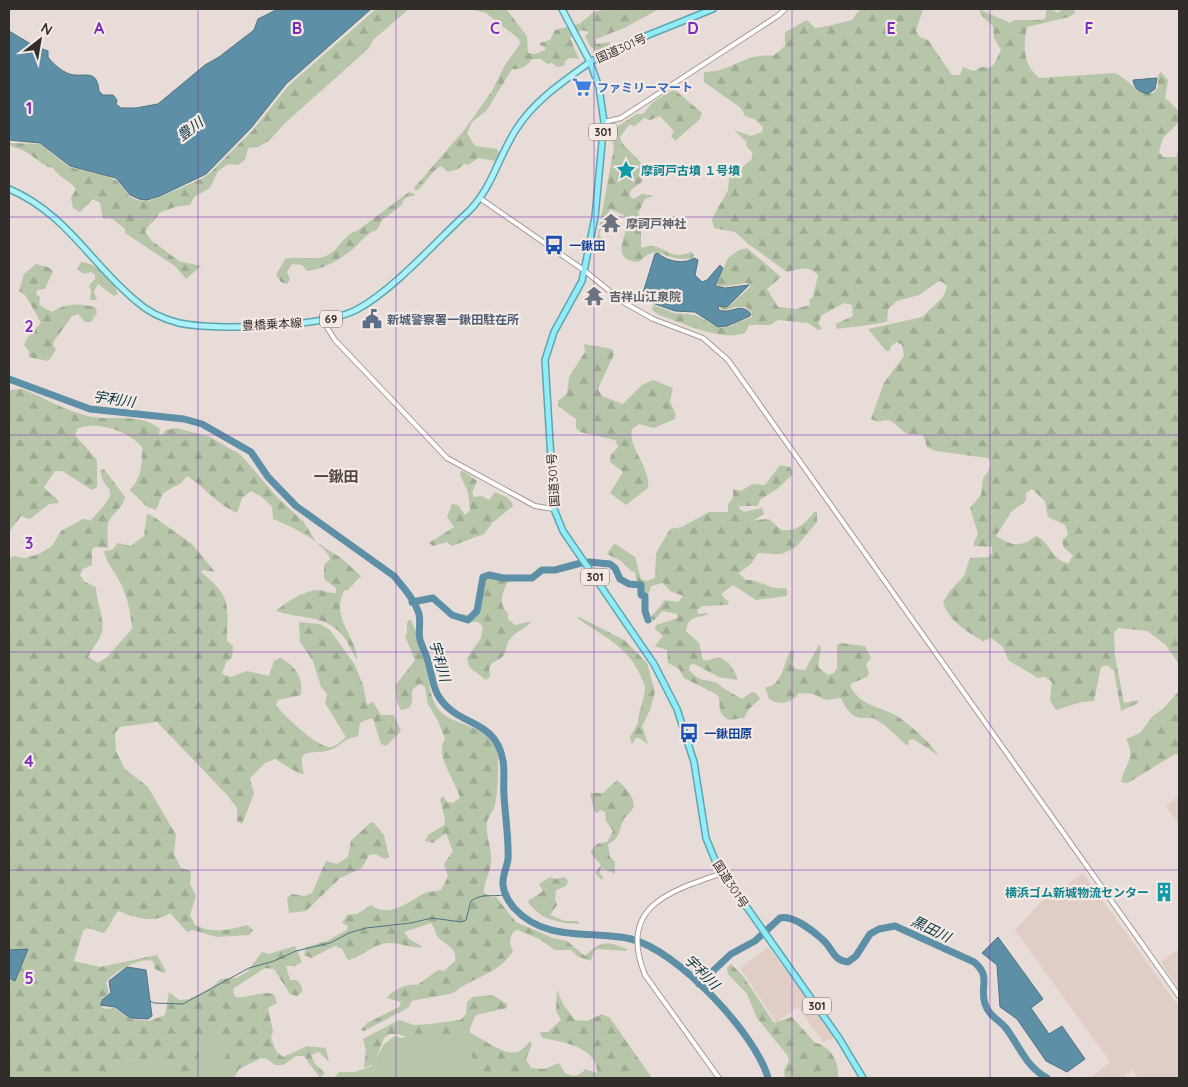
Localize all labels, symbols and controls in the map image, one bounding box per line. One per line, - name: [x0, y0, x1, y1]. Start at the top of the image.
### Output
- north arrow: [15, 15, 65, 65]
- text: N: [38, 18, 56, 39]
- text: A: [94, 18, 105, 38]
- text: B: [292, 18, 302, 38]
- text: C: [490, 18, 500, 38]
- text: D: [687, 18, 699, 38]
- text: E: [886, 18, 896, 38]
- text: F: [1085, 18, 1094, 38]
- street label: 国道301号: [593, 30, 649, 66]
- supermarket icon: ファミリーマート: [571, 76, 593, 98]
- place label: ファミリーマート: [597, 80, 693, 95]
- text: 1: [26, 98, 32, 118]
- water label: 豊川: [173, 112, 208, 145]
- road number: 301: [589, 124, 617, 140]
- place icon: 摩訶戸古墳 １号墳: [615, 159, 637, 181]
- place label: 摩訶戸古墳 １号墳: [641, 163, 740, 178]
- temple icon: 摩訶戸神社: [600, 212, 622, 234]
- place label: 摩訶戸神社: [626, 216, 686, 231]
- bus stop icon: 一鍬田: [543, 234, 565, 256]
- place label: 一鍬田: [569, 238, 605, 253]
- temple icon: 吉祥山江泉院: [583, 285, 605, 307]
- place label: 吉祥山江泉院: [609, 289, 681, 304]
- public building icon: 新城警察署一鍬田駐在所: [361, 308, 383, 330]
- road number: 69: [320, 310, 342, 328]
- place label: 新城警察署一鍬田駐在所: [387, 312, 519, 327]
- street label: 豊橋乗本線: [242, 315, 302, 333]
- text: 2: [24, 316, 34, 336]
- water label: 宇利川: [92, 387, 138, 411]
- street label: 国道301号: [544, 453, 562, 507]
- district label: 一鍬田: [313, 467, 359, 486]
- text: 3: [25, 533, 33, 553]
- road number: 301: [581, 568, 609, 586]
- water label: 宇利川: [426, 638, 455, 686]
- bus stop icon: 一鍬田原: [678, 722, 700, 744]
- place label: 一鍬田原: [704, 726, 752, 741]
- text: 4: [24, 751, 34, 771]
- street label: 国道301号: [710, 857, 752, 911]
- building icon: 横浜ゴム新城物流センター: [1153, 881, 1175, 903]
- place label: 横浜ゴム新城物流センター: [1005, 885, 1149, 900]
- water label: 黒田川: [908, 912, 956, 947]
- water label: 宇利川: [681, 951, 725, 995]
- text: 5: [24, 968, 34, 988]
- road number: 301: [803, 998, 831, 1014]

